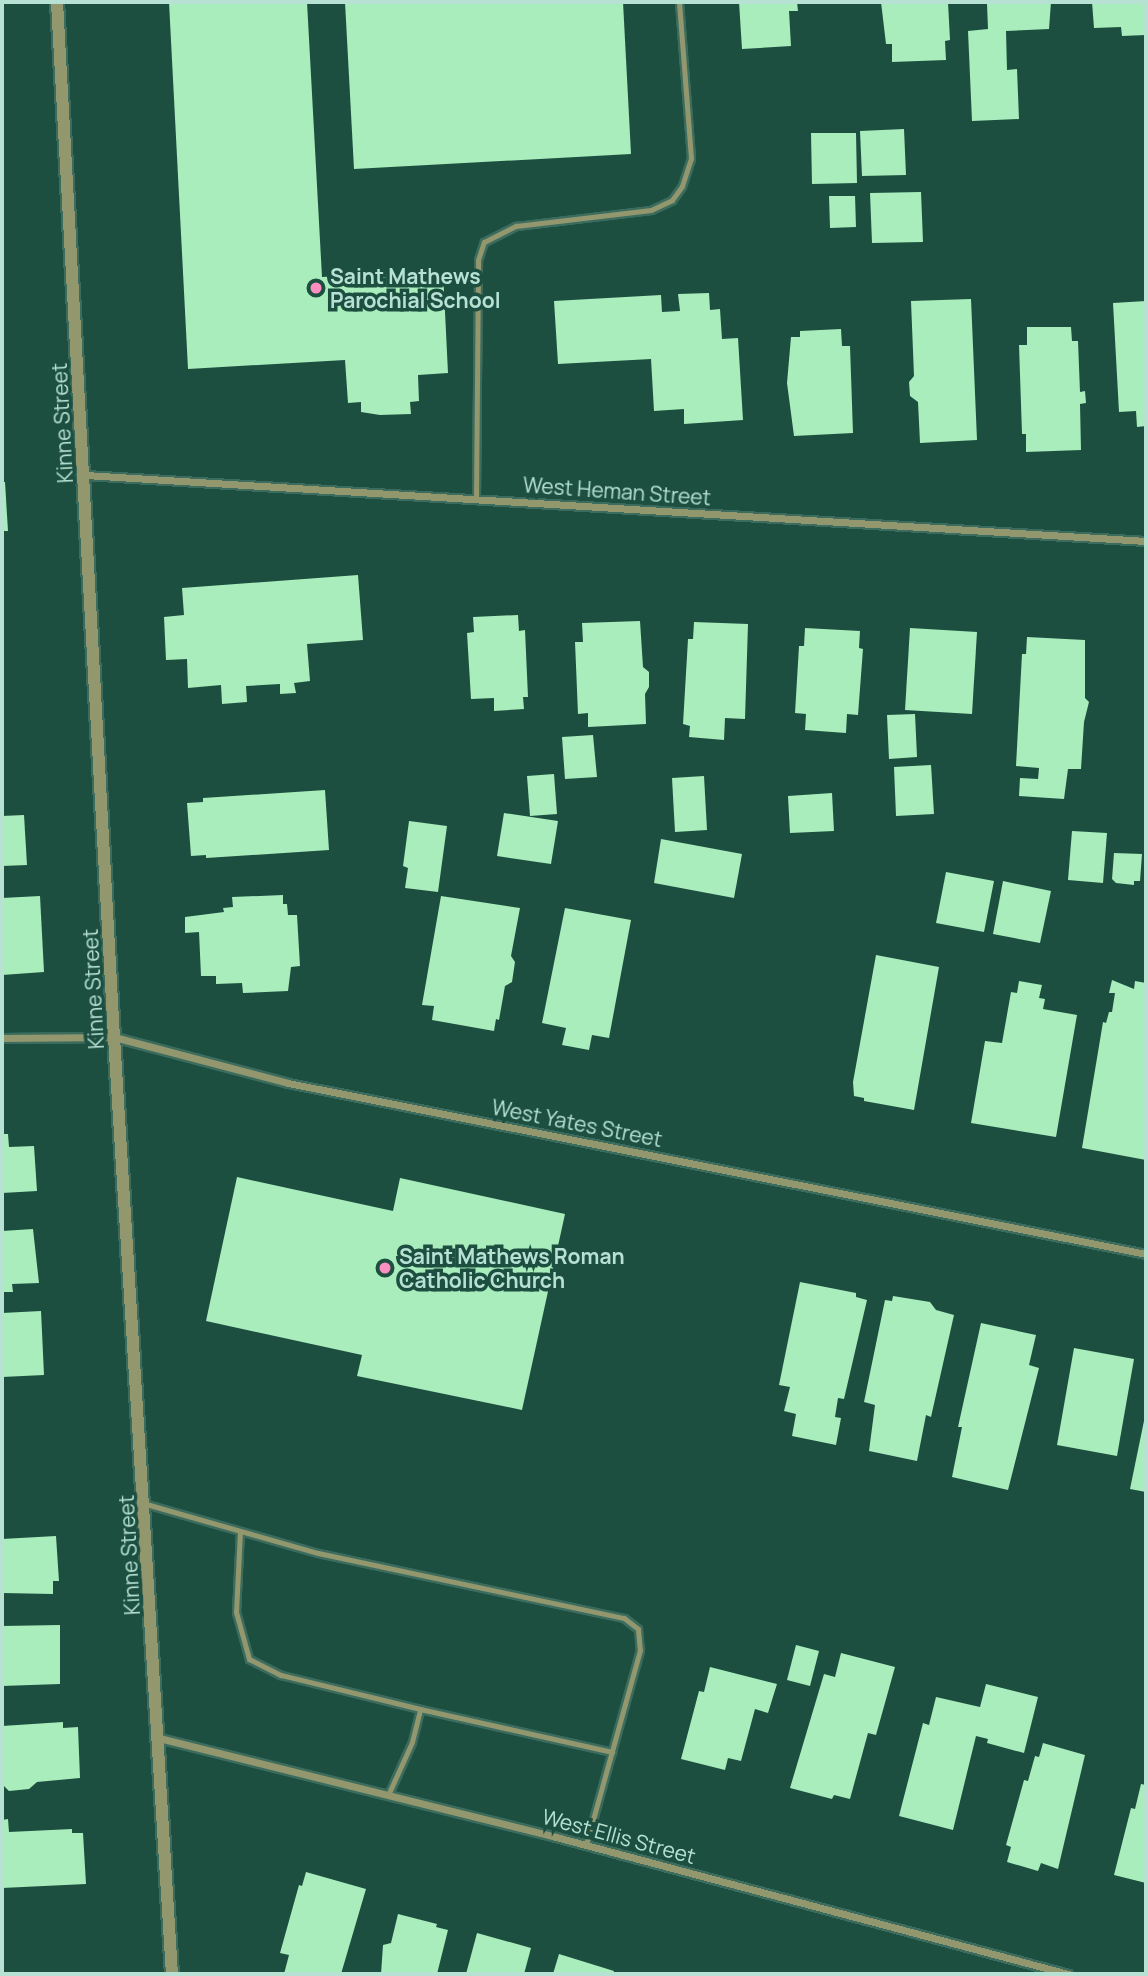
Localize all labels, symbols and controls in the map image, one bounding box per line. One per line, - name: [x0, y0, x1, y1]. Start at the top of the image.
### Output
- place label: Saint Mathews Parochial School: [330, 263, 501, 313]
- marker: Saint Mathews Parochial School: [308, 280, 324, 296]
- street label: Kinne Street: [46, 362, 78, 484]
- street label: West Heman Street: [522, 472, 712, 510]
- street label: Kinne Street: [77, 928, 109, 1050]
- street label: West Yates Street: [490, 1094, 664, 1152]
- place label: Saint Mathews Roman Catholic Church: [399, 1243, 625, 1293]
- marker: Saint Mathews Roman Catholic Church: [377, 1260, 393, 1276]
- street label: Kinne Street: [113, 1494, 145, 1616]
- street label: West Ellis Street: [539, 1803, 699, 1869]

